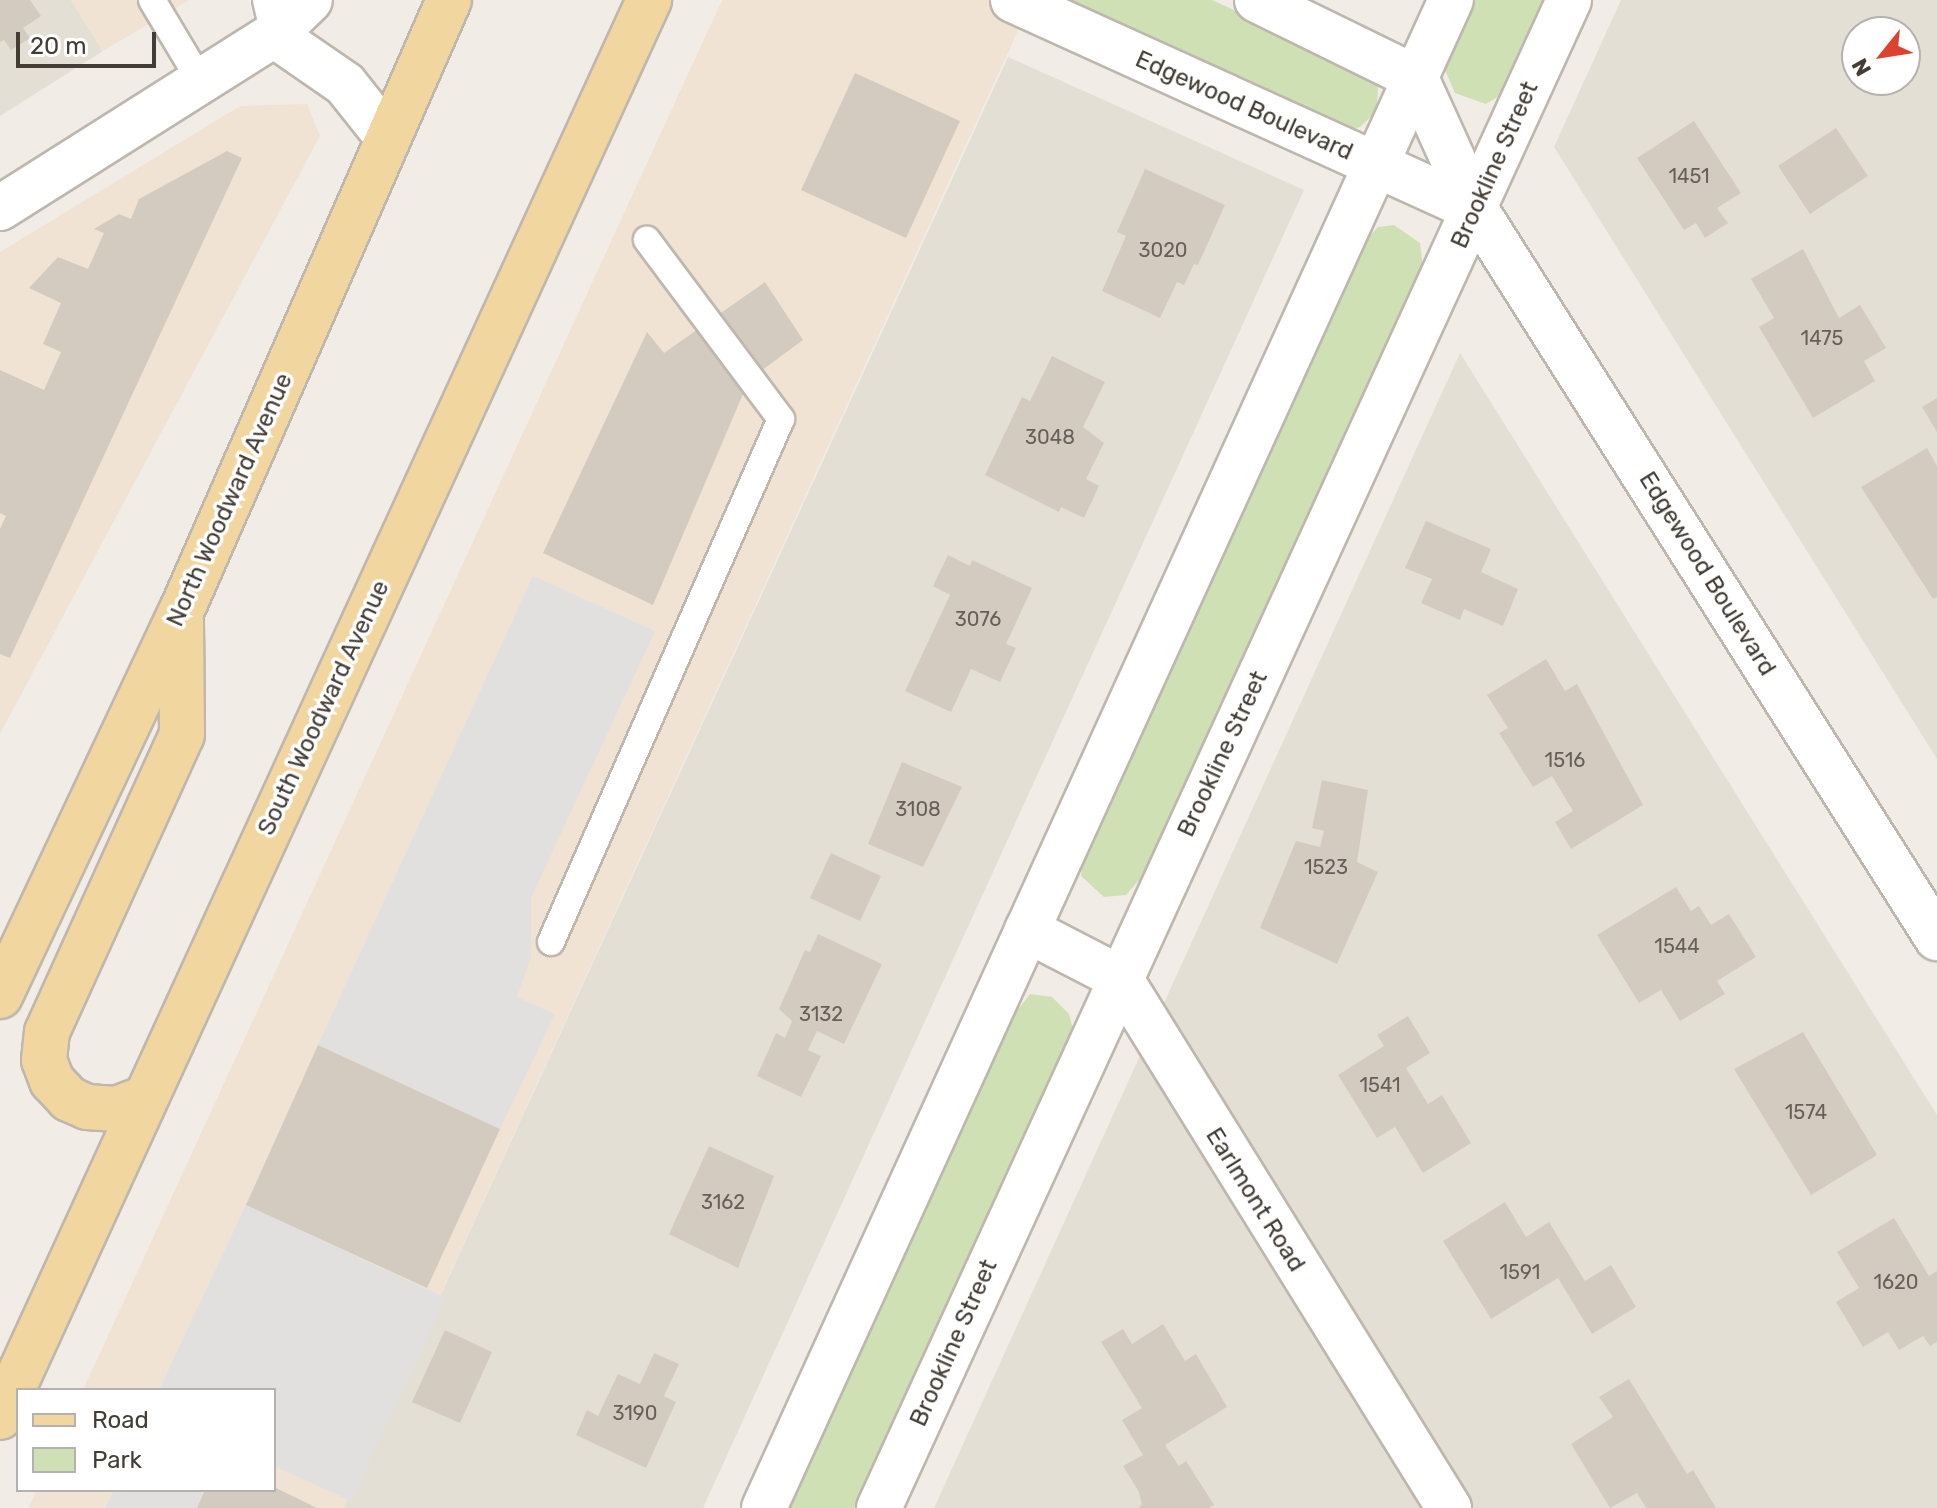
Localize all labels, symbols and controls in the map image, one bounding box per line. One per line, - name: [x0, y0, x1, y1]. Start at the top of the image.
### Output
- scale bar: [20, 16, 160, 66]
- north arrow: [1841, 16, 1921, 96]
- text: 20 m: [30, 32, 87, 60]
- street label: Edgewood Boulevard: [1131, 45, 1357, 167]
- text: N: [1846, 54, 1877, 81]
- street label: Brookline Street: [1445, 77, 1545, 253]
- house number: 1451: [1668, 164, 1710, 188]
- house number: 3020: [1138, 238, 1188, 262]
- house number: 1475: [1801, 326, 1843, 350]
- street label: North Woodward Avenue: [161, 368, 299, 632]
- house number: 3048: [1025, 425, 1075, 449]
- street label: Edgewood Boulevard: [1633, 467, 1781, 681]
- street label: South Woodward Avenue: [252, 576, 396, 840]
- house number: 3076: [955, 607, 1001, 631]
- street label: Brookline Street: [1172, 666, 1274, 842]
- house number: 1516: [1545, 748, 1585, 772]
- house number: 3108: [895, 797, 941, 821]
- house number: 1523: [1304, 855, 1348, 879]
- house number: 1544: [1654, 934, 1700, 958]
- house number: 3132: [799, 1002, 843, 1026]
- house number: 1541: [1359, 1073, 1401, 1097]
- house number: 1574: [1785, 1100, 1827, 1124]
- street label: Earlmont Road: [1199, 1123, 1311, 1277]
- house number: 3162: [701, 1190, 745, 1214]
- street label: Brookline Street: [904, 1255, 1004, 1431]
- house number: 1591: [1500, 1260, 1540, 1284]
- house number: 1620: [1873, 1270, 1919, 1294]
- legend: [16, 1388, 276, 1492]
- house number: 3190: [613, 1401, 657, 1425]
- text: Road: [92, 1406, 149, 1434]
- text: Park: [92, 1446, 142, 1474]

